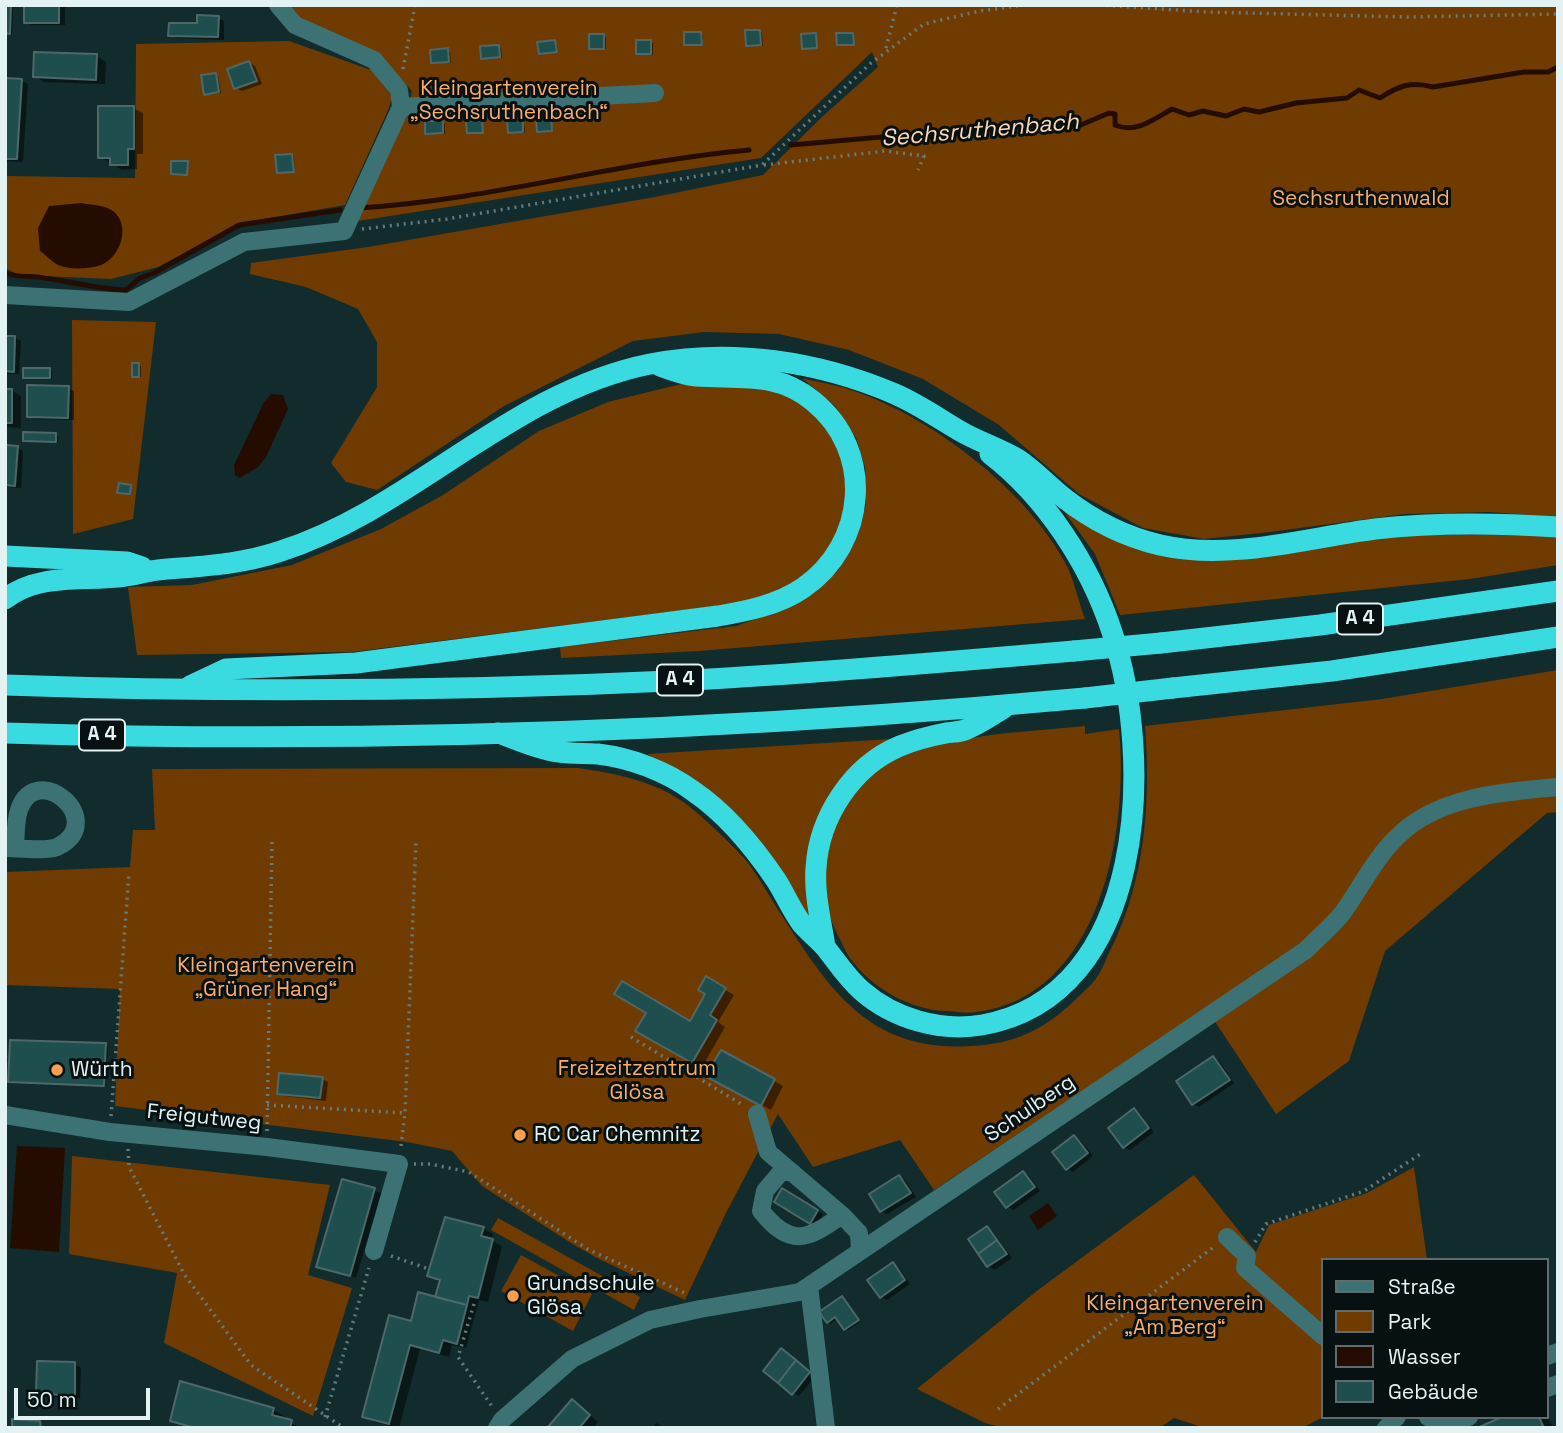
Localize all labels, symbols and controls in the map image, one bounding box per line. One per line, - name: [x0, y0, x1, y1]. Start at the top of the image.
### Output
- park label: Kleingartenverein „Sechsruthenbach“: [410, 76, 608, 126]
- water label: Sechsruthenbach: [880, 109, 1080, 153]
- park label: Sechsruthenwald: [1272, 186, 1450, 212]
- road number: A 4: [1337, 604, 1383, 634]
- road number: A 4: [657, 664, 703, 695]
- road number: A 4: [79, 720, 125, 750]
- park label: Kleingartenverein „Grüner Hang“: [177, 953, 355, 1003]
- park label: Freizeitzentrum Glösa: [558, 1056, 716, 1106]
- place label: Würth: [71, 1057, 133, 1083]
- marker: Würth: [49, 1062, 65, 1078]
- street label: Schulberg: [980, 1070, 1080, 1148]
- street label: Freigutweg: [146, 1099, 262, 1137]
- place label: RC Car Chemnitz: [534, 1122, 700, 1148]
- marker: RC Car Chemnitz: [512, 1127, 528, 1143]
- legend: [1322, 1258, 1549, 1419]
- place label: Grundschule Glösa: [527, 1271, 655, 1321]
- text: Straße: [1388, 1273, 1456, 1300]
- marker: Grundschule Glösa: [505, 1288, 521, 1304]
- park label: Kleingartenverein „Am Berg“: [1086, 1291, 1264, 1341]
- text: Park: [1388, 1308, 1432, 1335]
- text: Wasser: [1388, 1343, 1461, 1370]
- scale bar: [18, 1374, 154, 1418]
- text: Gebäude: [1388, 1378, 1478, 1405]
- text: 50 m: [27, 1386, 77, 1413]

